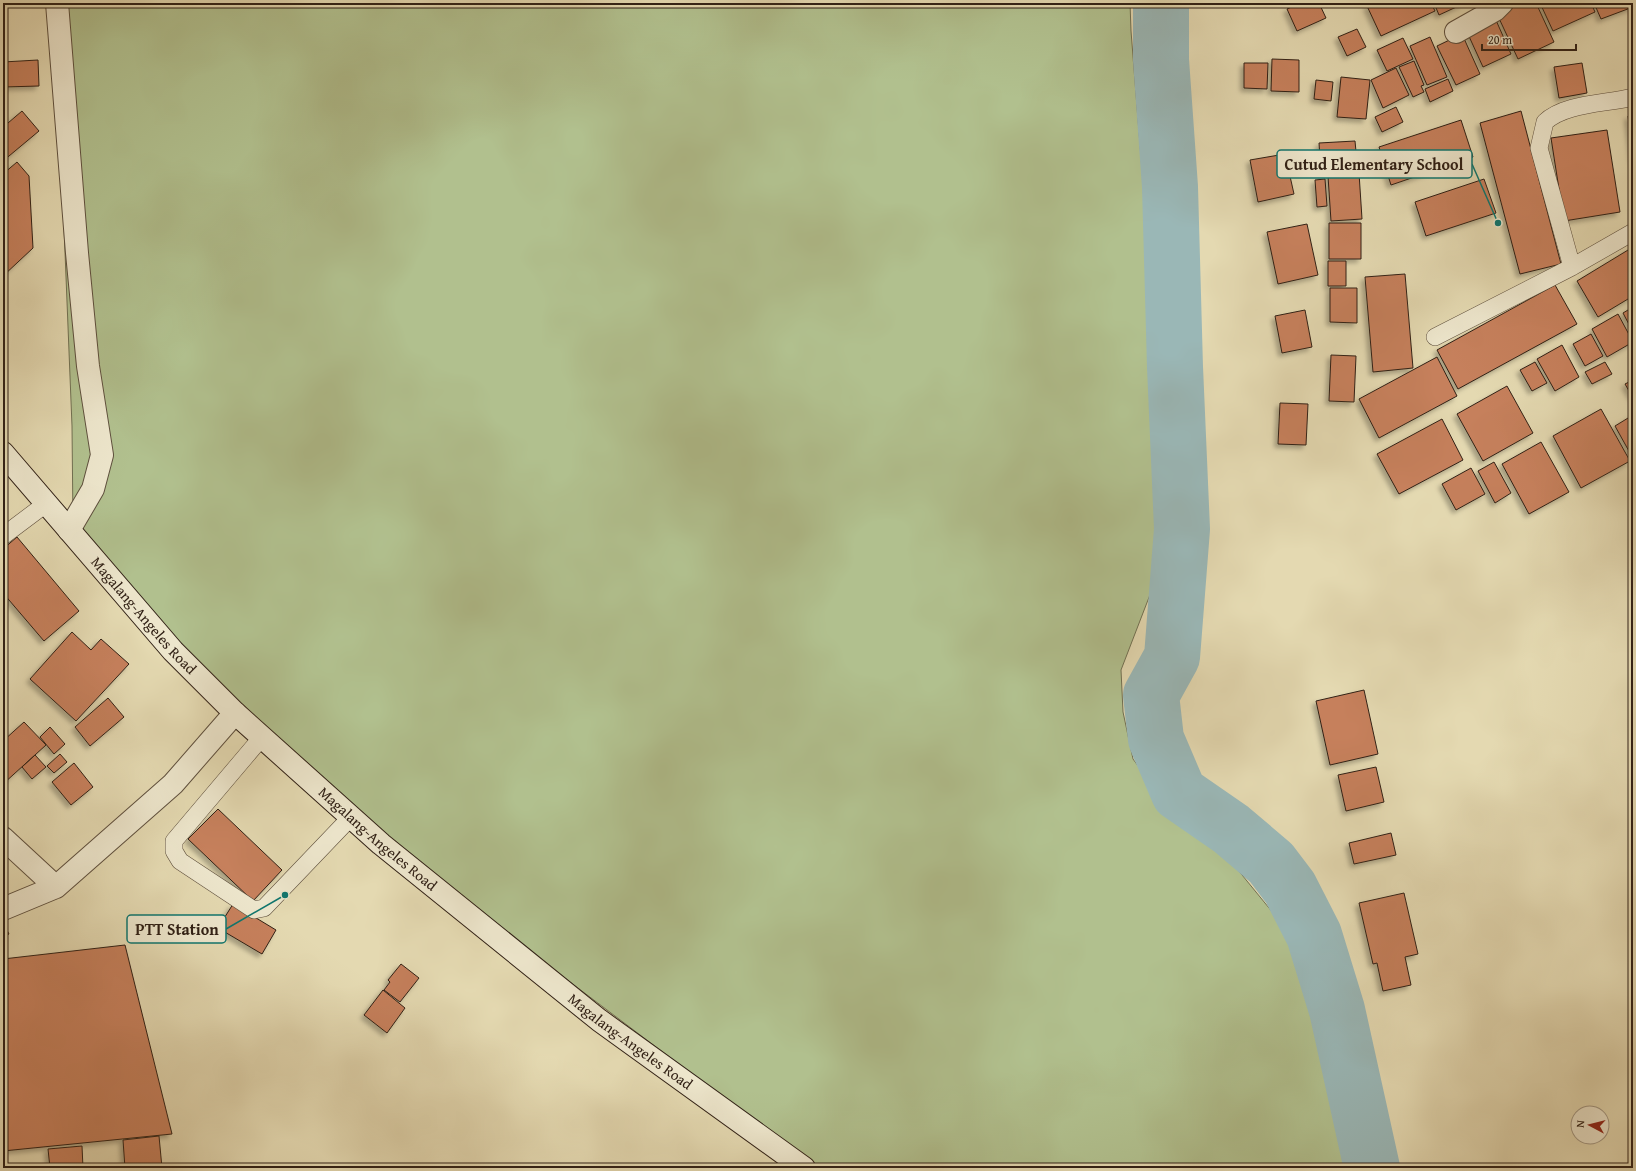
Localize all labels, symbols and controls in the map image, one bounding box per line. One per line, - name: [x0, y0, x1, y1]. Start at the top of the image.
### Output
- scale bar: [1482, 26, 1576, 52]
- text: 20 m: [1488, 31, 1512, 48]
- callout: Cutud Elementary School: [1277, 150, 1472, 178]
- text: Cutud Elementary School: [1285, 152, 1463, 176]
- street label: Magalang-Angeles Road: [86, 552, 201, 679]
- street label: Magalang-Angeles Road: [314, 782, 442, 895]
- callout: PTT Station: [127, 915, 226, 943]
- text: PTT Station: [135, 917, 219, 941]
- street label: Magalang-Angeles Road: [564, 988, 697, 1094]
- north arrow: [1570, 1105, 1610, 1145]
- text: N: [1572, 1119, 1589, 1128]

